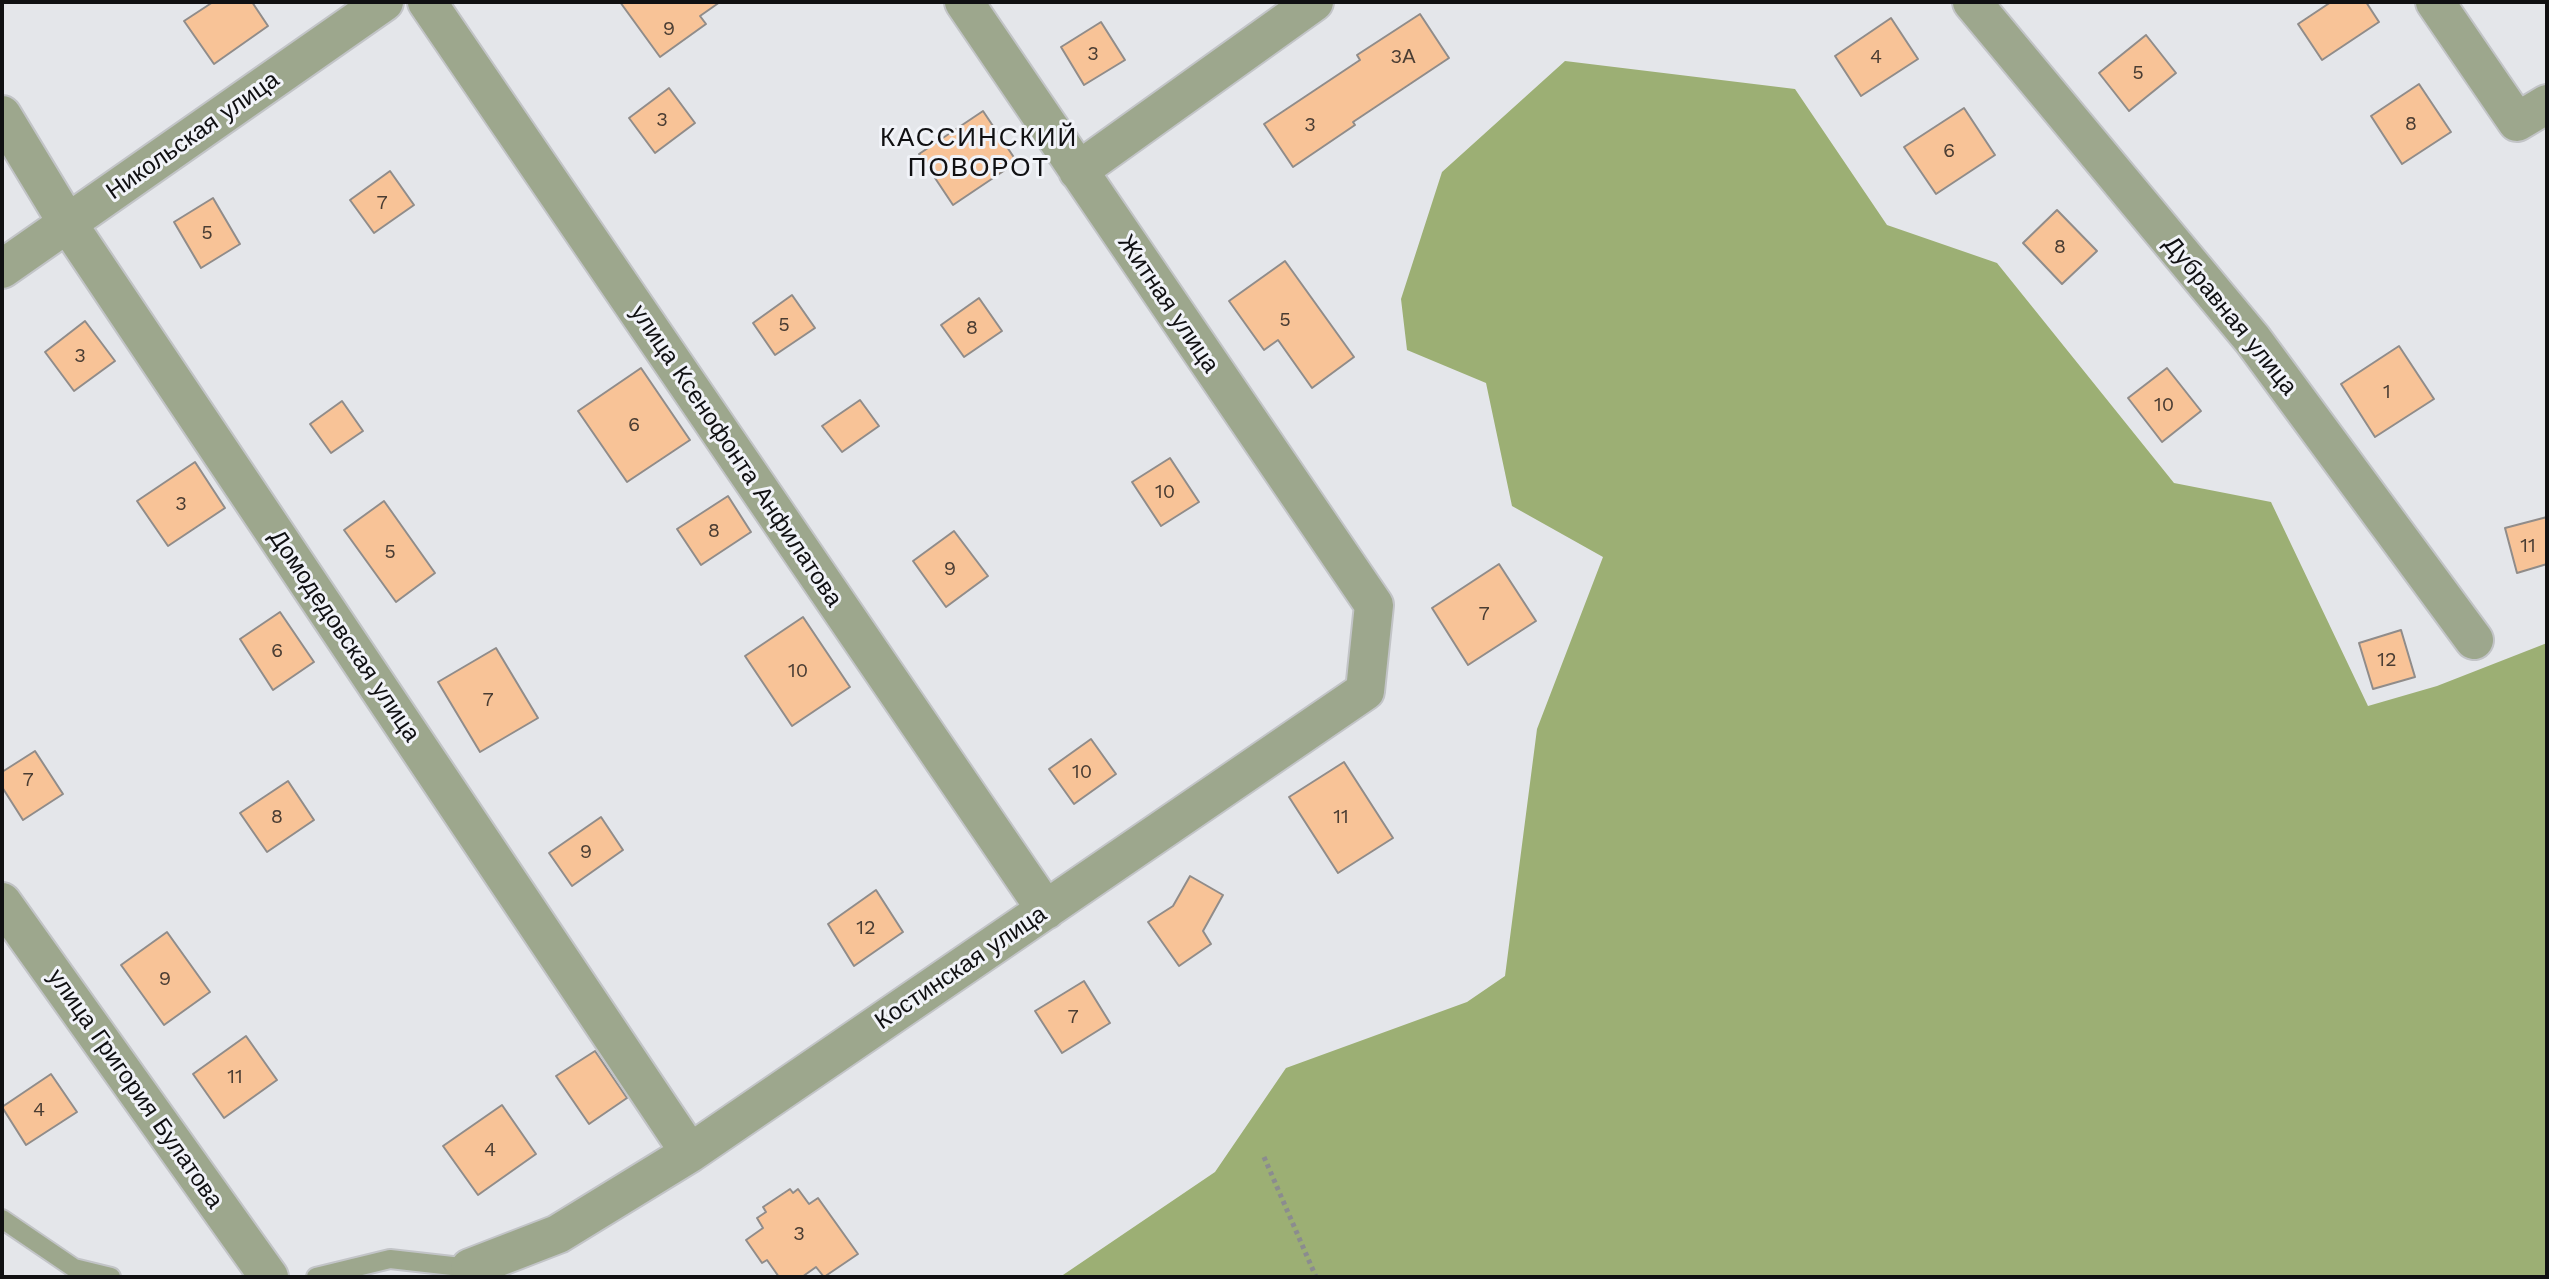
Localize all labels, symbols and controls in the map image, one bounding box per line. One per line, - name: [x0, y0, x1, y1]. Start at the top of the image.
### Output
- house number: 9: [663, 17, 675, 41]
- house number: 3: [1087, 42, 1099, 66]
- house number: 3А: [1391, 45, 1415, 69]
- house number: 4: [1870, 45, 1882, 69]
- house number: 5: [2132, 61, 2144, 85]
- street label: Никольская улица: [101, 66, 285, 206]
- house number: 3: [656, 108, 668, 132]
- house number: 8: [2405, 112, 2417, 136]
- house number: 3: [1304, 113, 1316, 137]
- district label: КАССИНСКИЙ ПОВОРОТ: [880, 122, 1078, 184]
- house number: 6: [1943, 139, 1955, 163]
- house number: 7: [376, 191, 388, 215]
- house number: 5: [201, 221, 213, 245]
- street label: Житная улица: [1111, 229, 1225, 379]
- street label: Дубравная улица: [2157, 231, 2303, 401]
- house number: 8: [2054, 235, 2066, 259]
- street label: улица Ксенофонта Анфилатова: [624, 300, 848, 612]
- house number: 5: [1279, 308, 1291, 332]
- house number: 5: [778, 313, 790, 337]
- house number: 8: [966, 316, 978, 340]
- house number: 3: [74, 344, 86, 368]
- house number: 1: [2383, 380, 2391, 404]
- house number: 10: [2154, 393, 2174, 417]
- house number: 6: [628, 413, 640, 437]
- house number: 10: [1155, 480, 1175, 504]
- house number: 3: [175, 492, 187, 516]
- house number: 8: [708, 519, 720, 543]
- street label: Домодедовская улица: [262, 525, 426, 747]
- house number: 11: [2520, 534, 2536, 558]
- house number: 5: [384, 540, 396, 564]
- house number: 9: [944, 557, 956, 581]
- house number: 7: [1478, 602, 1490, 626]
- house number: 6: [271, 639, 283, 663]
- house number: 12: [2377, 648, 2397, 672]
- house number: 10: [788, 659, 808, 683]
- house number: 7: [482, 688, 494, 712]
- house number: 10: [1072, 760, 1092, 784]
- house number: 7: [22, 768, 34, 792]
- house number: 8: [271, 805, 283, 829]
- house number: 11: [1333, 805, 1349, 829]
- house number: 9: [580, 840, 592, 864]
- street label: Костинская улица: [870, 900, 1052, 1036]
- house number: 12: [856, 916, 876, 940]
- street label: улица Григория Булатова: [41, 964, 229, 1214]
- house number: 9: [159, 967, 171, 991]
- house number: 7: [1067, 1005, 1079, 1029]
- house number: 11: [227, 1065, 243, 1089]
- house number: 4: [33, 1098, 45, 1122]
- house number: 4: [484, 1138, 496, 1162]
- house number: 3: [793, 1222, 805, 1246]

